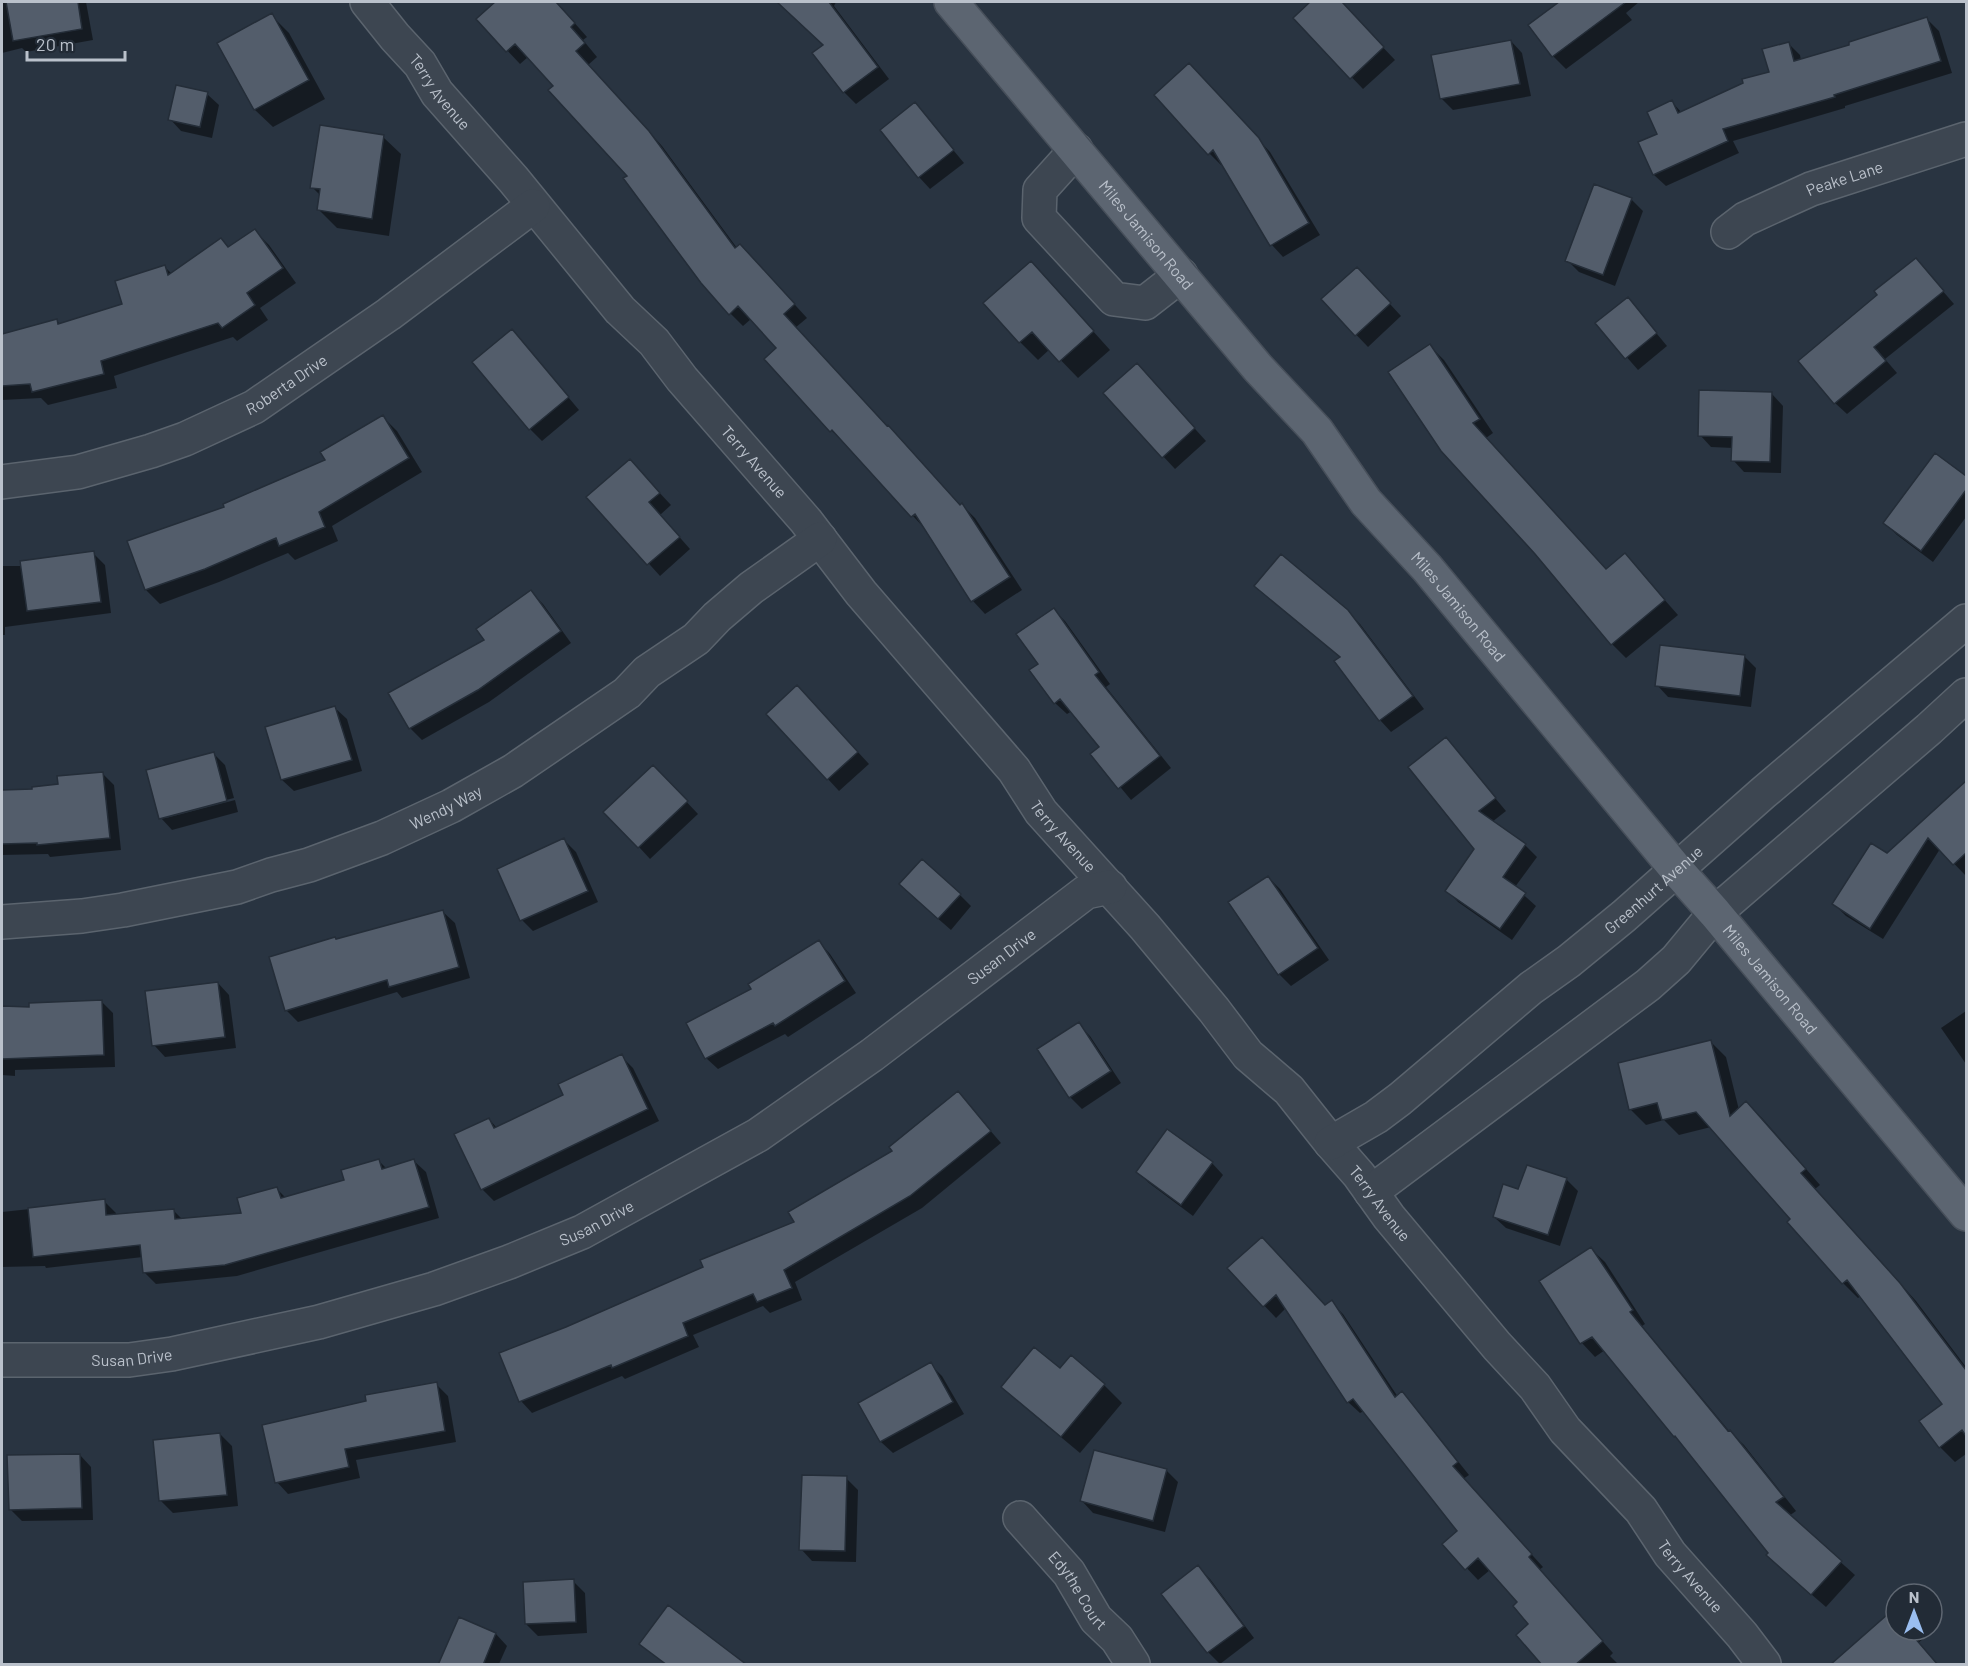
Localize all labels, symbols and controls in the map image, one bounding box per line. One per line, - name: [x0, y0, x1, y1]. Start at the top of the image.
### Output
- scale bar: [27, 24, 124, 62]
- text: 20 m: [36, 33, 74, 55]
- street label: Terry Avenue: [406, 49, 475, 133]
- street label: Peake Lane: [1803, 156, 1885, 199]
- street label: Miles Jamison Road: [1095, 176, 1198, 293]
- street label: Roberta Drive: [243, 350, 330, 419]
- street label: Terry Avenue: [718, 421, 791, 502]
- street label: Miles Jamison Road: [1408, 548, 1510, 665]
- street label: Wendy Way: [407, 780, 486, 833]
- street label: Terry Avenue: [1027, 796, 1101, 876]
- street label: Greenhurt Avenue: [1600, 841, 1706, 937]
- street label: Miles Jamison Road: [1720, 920, 1822, 1038]
- street label: Susan Drive: [963, 924, 1039, 988]
- street label: Terry Avenue: [1346, 1161, 1415, 1245]
- street label: Susan Drive: [556, 1195, 637, 1249]
- street label: Susan Drive: [91, 1344, 173, 1369]
- street label: Terry Avenue: [1654, 1536, 1727, 1616]
- street label: Edythe Court: [1045, 1547, 1111, 1633]
- north arrow: [1884, 1582, 1944, 1642]
- text: N: [1909, 1587, 1919, 1606]

